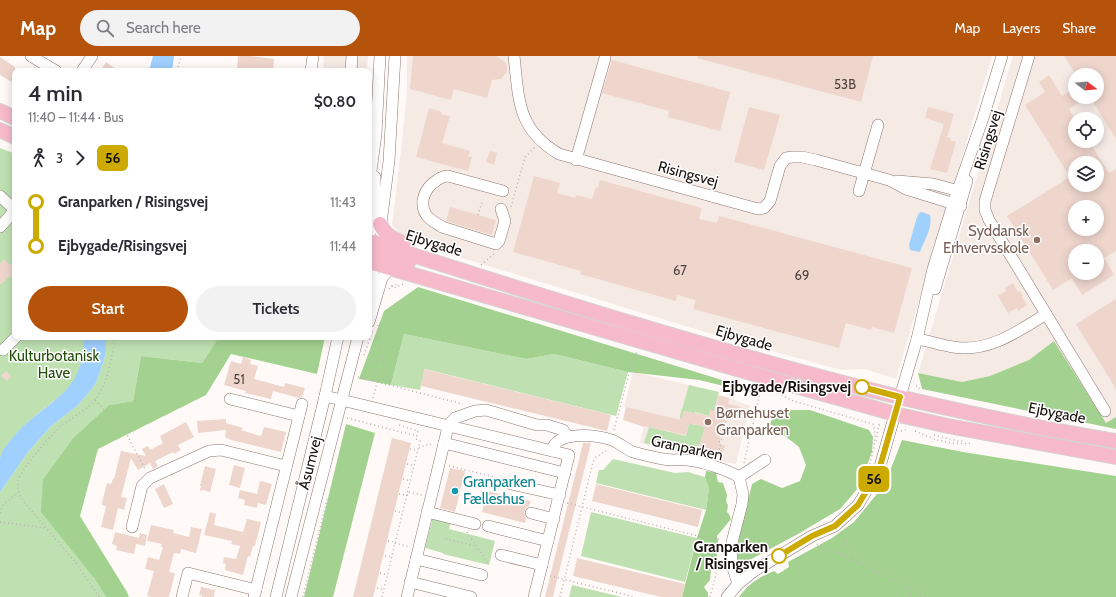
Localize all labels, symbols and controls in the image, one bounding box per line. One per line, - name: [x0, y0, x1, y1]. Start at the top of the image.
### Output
- search box: [80, 10, 360, 46]
- text: Map: [20, 17, 56, 40]
- icon: search: [94, 17, 116, 39]
- text: Search here: [126, 19, 201, 37]
- text: Map: [955, 19, 980, 37]
- text: Layers: [1002, 19, 1040, 37]
- text: Share: [1062, 19, 1096, 37]
- north arrow: [1068, 68, 1104, 104]
- map controls: [1068, 68, 1104, 280]
- house number: 53B: [834, 76, 856, 92]
- text: 4 min: [28, 80, 83, 107]
- text: $0.80: [314, 93, 356, 111]
- street label: Risingsvej: [970, 108, 1006, 172]
- text: 11:40 – 11:44 · Bus: [28, 109, 124, 125]
- button: locate: [1068, 112, 1104, 148]
- icon: walk: [28, 147, 50, 169]
- icon: forward: [69, 147, 91, 169]
- text: 56: [105, 149, 120, 167]
- text: 3: [56, 150, 63, 166]
- button: layers: [1068, 156, 1104, 192]
- street label: Risingsvej: [656, 157, 720, 191]
- text: Granparken / Risingsvej: [58, 193, 208, 211]
- text: 11:43: [330, 194, 356, 210]
- button: +: [1068, 200, 1104, 236]
- place label: Syddansk Erhvervsskole: [943, 222, 1029, 257]
- street label: Ejbygade: [404, 226, 465, 260]
- marker: Syddansk Erhvervsskole: [1032, 235, 1042, 245]
- text: Ejbygade/Risingsvej: [58, 237, 187, 255]
- text: 11:44: [330, 238, 356, 254]
- button: −: [1068, 244, 1104, 280]
- house number: 67: [673, 262, 687, 278]
- house number: 69: [795, 267, 809, 283]
- button: Start: [28, 286, 188, 332]
- button: Tickets: [196, 286, 356, 332]
- street label: Ejbygade: [714, 321, 775, 355]
- park label: Kulturbotanisk Have: [9, 347, 99, 382]
- house number: 51: [233, 371, 245, 387]
- place label: Ejbygade/Risingsvej: [722, 378, 851, 396]
- marker: Ejbygade/Risingsvej: [854, 379, 870, 395]
- street label: Ejbygade: [1027, 399, 1088, 427]
- place label: Børnehuset Granparken: [716, 404, 789, 439]
- marker: Børnehuset Granparken: [703, 417, 713, 427]
- street label: Granparken: [649, 432, 725, 464]
- street label: Åsumvej: [294, 434, 325, 492]
- line badge: 56: [856, 466, 892, 492]
- text: 56: [866, 470, 882, 488]
- place label: Granparken Fælleshus: [463, 473, 536, 508]
- marker: Granparken Fælleshus: [450, 486, 460, 496]
- place label: Granparken / Risingsvej: [694, 538, 768, 573]
- marker: Granparken / Risingsvej: [771, 548, 787, 564]

